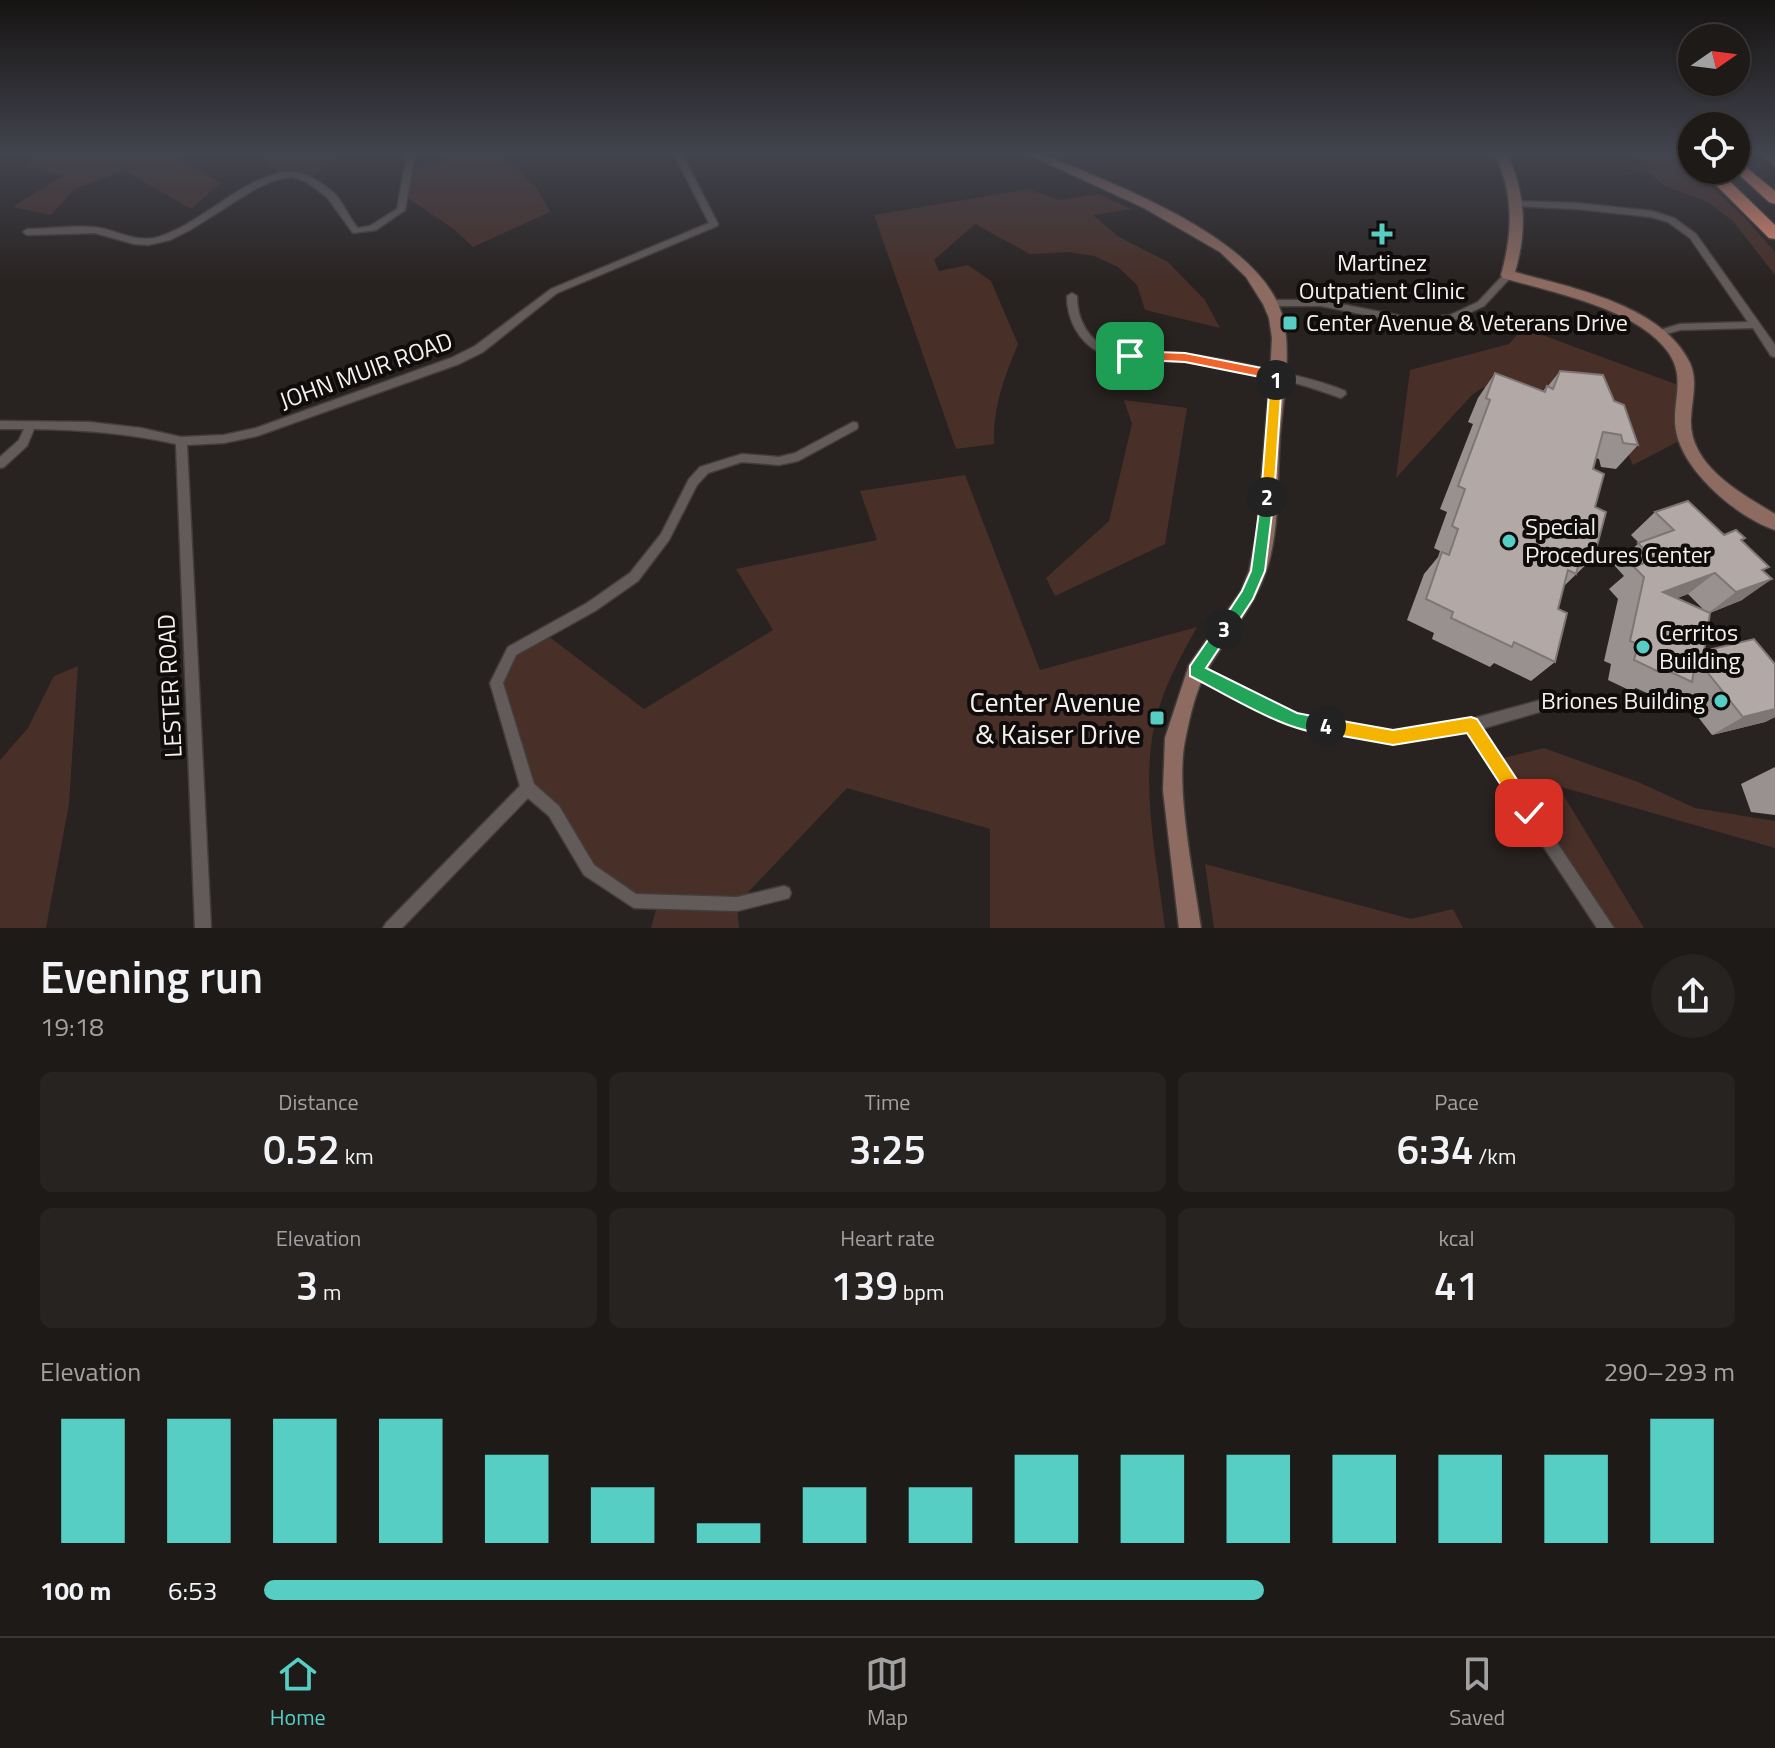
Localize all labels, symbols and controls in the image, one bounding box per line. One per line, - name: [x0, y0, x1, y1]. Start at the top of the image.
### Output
- north arrow: [1678, 24, 1750, 96]
- map controls: [1678, 24, 1750, 184]
- button: locate: [1678, 112, 1750, 184]
- marker: Martinez Outpatient Clinic: [1371, 223, 1393, 245]
- place label: Martinez Outpatient Clinic: [1299, 244, 1465, 308]
- place label: Center Avenue & Veterans Drive: [1306, 304, 1628, 340]
- marker: Center Avenue & Veterans Drive: [1281, 314, 1299, 332]
- street label: JOHN MUIR ROAD: [274, 322, 457, 418]
- pin: [1096, 322, 1164, 390]
- icon: arrive: [1108, 334, 1152, 378]
- pin: 1: [1256, 360, 1296, 400]
- text: 1: [1270, 363, 1282, 397]
- pin: 2: [1247, 477, 1287, 517]
- text: 2: [1261, 480, 1273, 514]
- place label: Special Procedures Center: [1525, 508, 1711, 572]
- marker: Special Procedures Center: [1500, 532, 1518, 550]
- pin: 3: [1204, 609, 1244, 649]
- text: 3: [1218, 612, 1230, 646]
- street label: LESTER ROAD: [147, 613, 191, 759]
- place label: Cerritos Building: [1659, 614, 1741, 678]
- marker: Cerritos Building: [1634, 638, 1652, 656]
- place label: Center Avenue & Kaiser Drive: [970, 680, 1141, 755]
- place label: Briones Building: [1541, 682, 1705, 718]
- marker: Briones Building: [1712, 692, 1730, 710]
- pin: 4: [1306, 706, 1346, 746]
- marker: Center Avenue & Kaiser Drive: [1148, 709, 1166, 727]
- text: 4: [1320, 709, 1332, 743]
- pin: [1495, 779, 1563, 847]
- icon: check: [1507, 791, 1551, 835]
- text: Evening run: [40, 943, 263, 1010]
- button: share: [1651, 954, 1735, 1038]
- text: 19:18: [40, 1007, 104, 1046]
- text: Distance: [278, 1085, 359, 1119]
- text: Time: [865, 1085, 910, 1119]
- text: Pace: [1434, 1085, 1479, 1119]
- text: 0.52: [263, 1119, 340, 1180]
- text: 3:25: [849, 1119, 926, 1180]
- text: 6:34: [1397, 1119, 1473, 1180]
- text: km: [340, 1139, 374, 1173]
- text: /km: [1473, 1139, 1516, 1173]
- text: Elevation: [276, 1221, 361, 1255]
- text: Heart rate: [840, 1221, 935, 1255]
- text: kcal: [1439, 1221, 1474, 1255]
- text: 3: [296, 1255, 318, 1316]
- text: 139: [831, 1255, 898, 1316]
- text: 41: [1434, 1255, 1479, 1316]
- text: m: [318, 1275, 341, 1309]
- text: bpm: [898, 1275, 944, 1309]
- text: Elevation: [40, 1352, 141, 1391]
- text: 290–293 m: [1604, 1352, 1735, 1391]
- text: 100 m: [40, 1571, 111, 1610]
- text: 6:53: [168, 1571, 217, 1610]
- tab: Home: [270, 1652, 326, 1734]
- tab: Map: [865, 1652, 909, 1734]
- tab: Saved: [1449, 1652, 1505, 1734]

